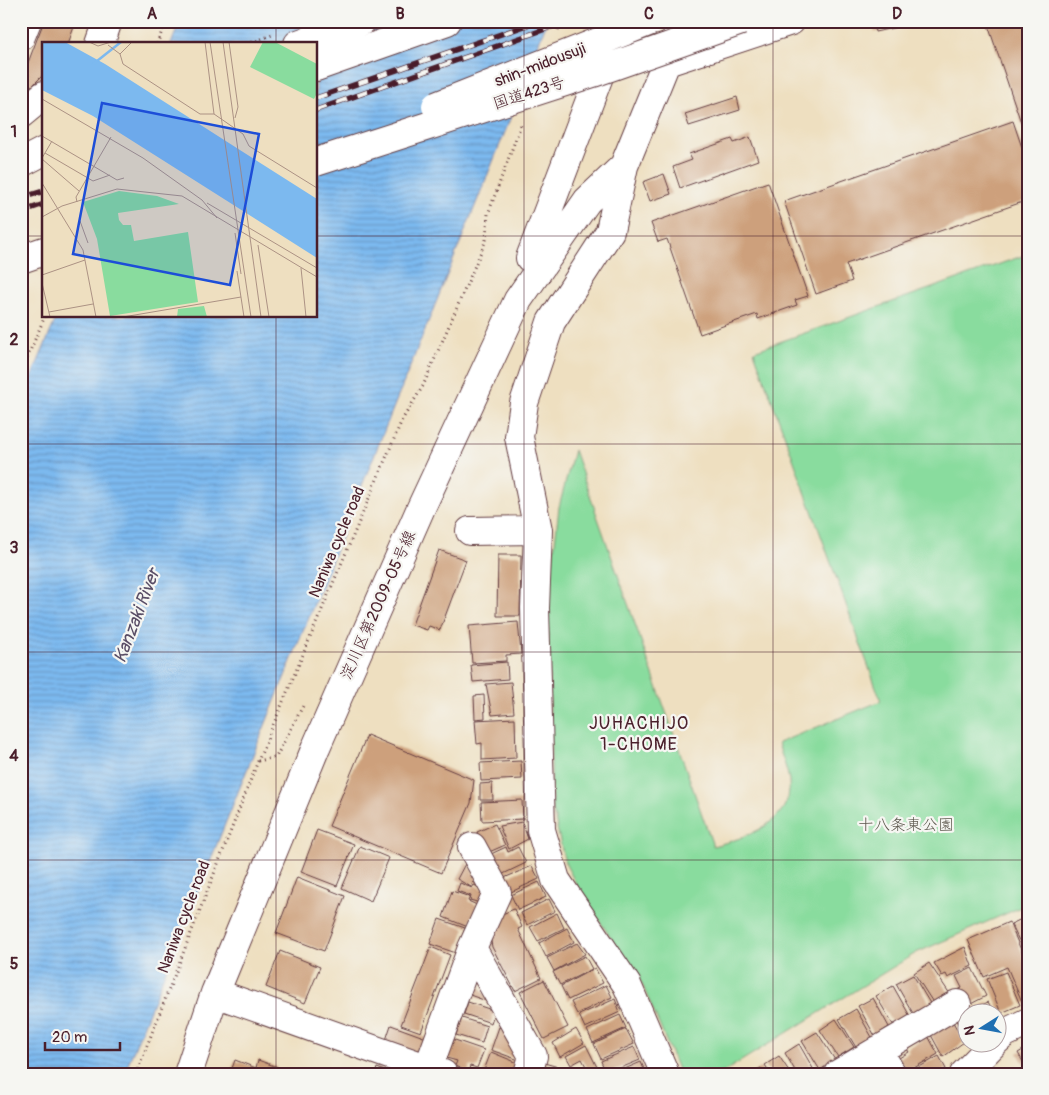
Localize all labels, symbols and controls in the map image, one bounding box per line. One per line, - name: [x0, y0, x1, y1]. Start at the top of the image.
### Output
- text: A: [147, 4, 158, 24]
- text: B: [395, 4, 405, 24]
- text: C: [644, 4, 654, 24]
- text: D: [892, 4, 902, 24]
- street label: shin-midousuji: [492, 38, 589, 92]
- inset map: [42, 42, 318, 318]
- street label: 国道423号: [490, 72, 568, 114]
- text: 1: [11, 122, 17, 142]
- text: 2: [10, 330, 19, 350]
- street label: Naniwa cycle road: [305, 483, 369, 601]
- street label: 淀川区第2009-05号線: [336, 527, 420, 683]
- text: 3: [10, 538, 19, 558]
- water label: Kanzaki River: [109, 563, 166, 666]
- district label: JUHACHIJO 1-CHOME: [589, 712, 689, 756]
- text: 4: [9, 746, 19, 766]
- park label: 十八条東公園: [858, 815, 954, 835]
- street label: Naniwa cycle road: [153, 858, 215, 976]
- text: 5: [10, 954, 19, 974]
- north arrow: [956, 1002, 1006, 1052]
- scale bar: [45, 1020, 120, 1052]
- text: N: [960, 1024, 979, 1037]
- text: 20 m: [52, 1028, 87, 1047]

